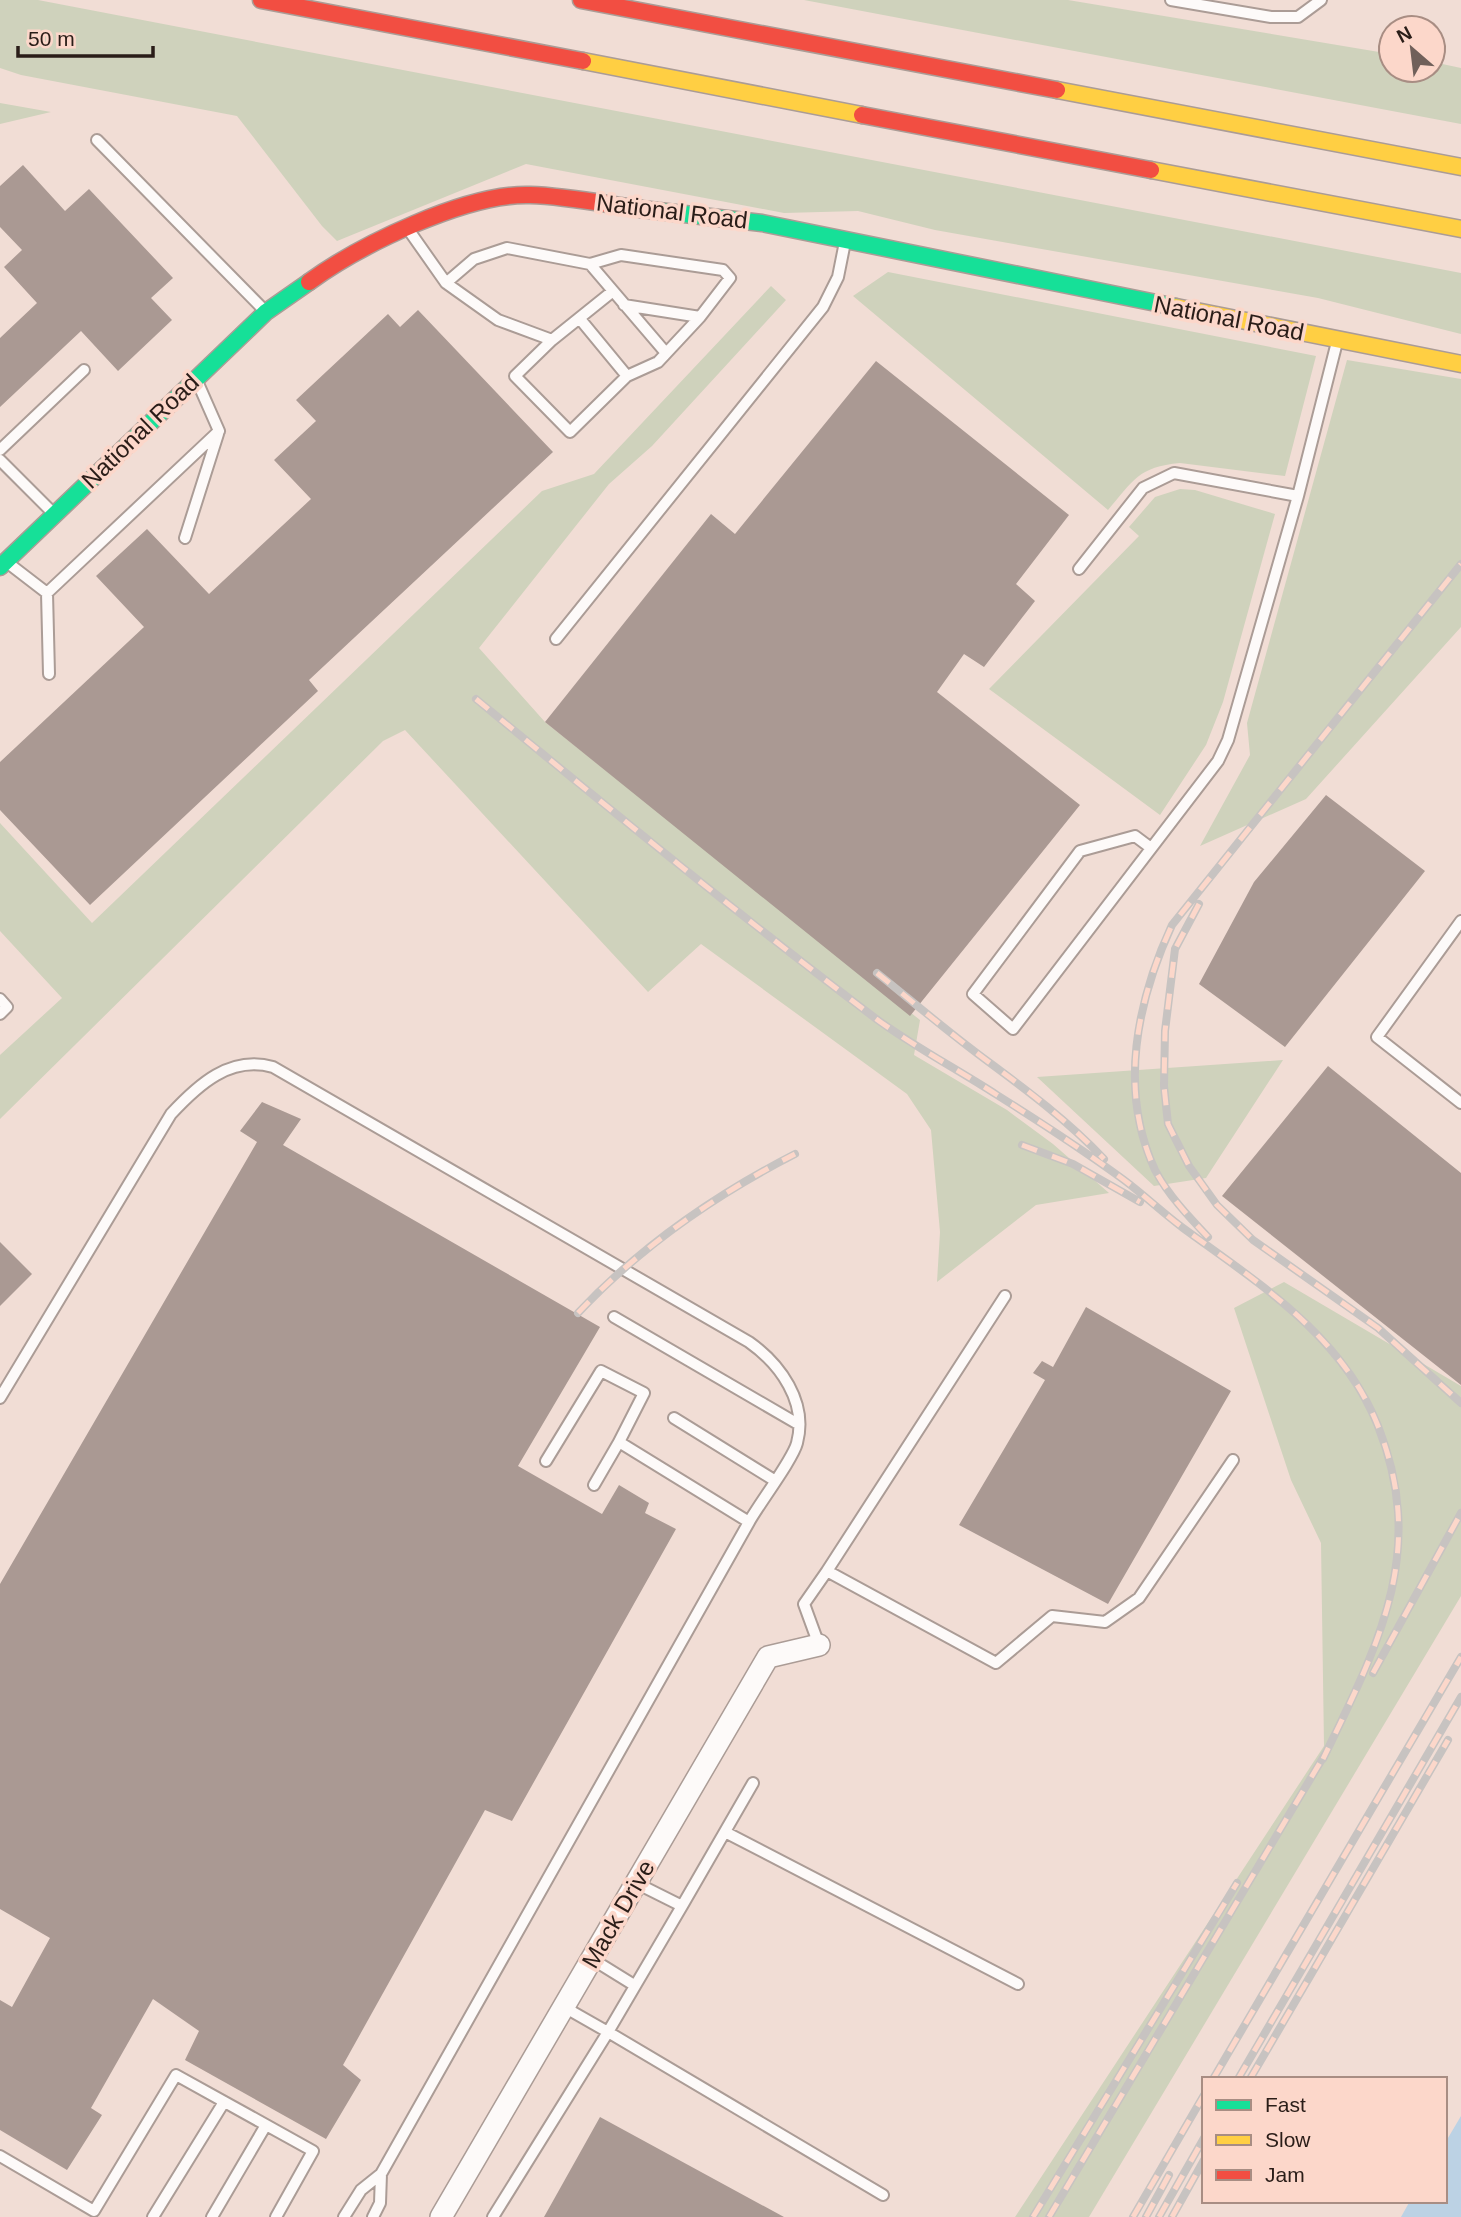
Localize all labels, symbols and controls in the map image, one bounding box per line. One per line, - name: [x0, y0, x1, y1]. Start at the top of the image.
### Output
- scale bar: [18, 14, 152, 58]
- north arrow: [1377, 14, 1447, 84]
- text: N: [1393, 22, 1415, 47]
- text: 50 m: [28, 27, 75, 50]
- street label: National Road: [595, 188, 749, 234]
- street label: National Road: [1152, 290, 1306, 346]
- street label: National Road: [76, 368, 204, 494]
- street label: Mack Drive: [576, 1855, 660, 1973]
- legend: [1202, 2077, 1447, 2203]
- text: Fast: [1265, 2093, 1306, 2116]
- text: Slow: [1265, 2128, 1311, 2151]
- text: Jam: [1265, 2163, 1305, 2186]

